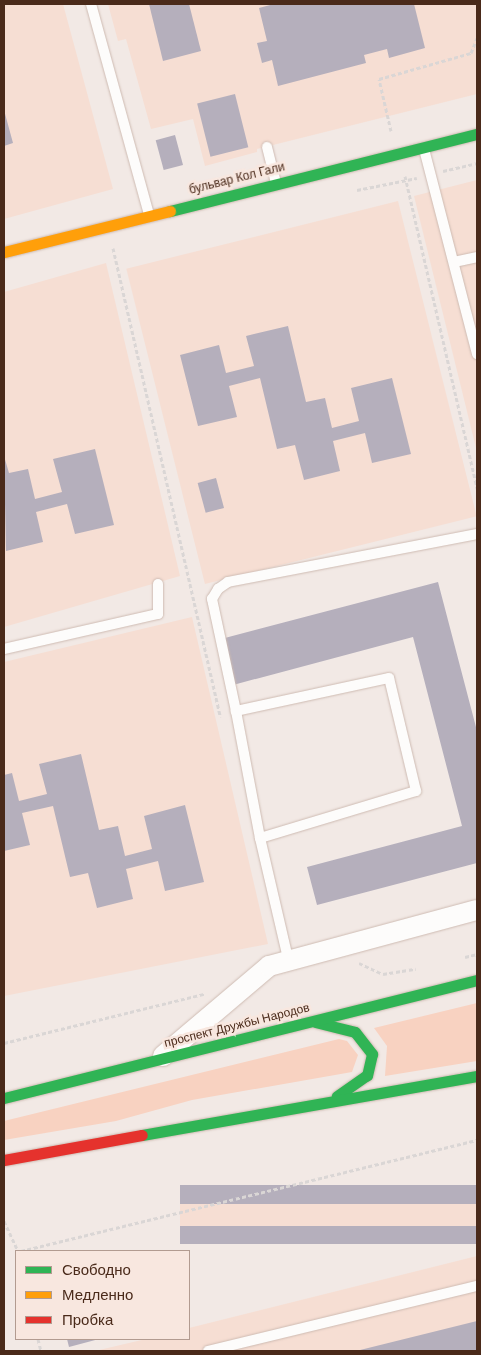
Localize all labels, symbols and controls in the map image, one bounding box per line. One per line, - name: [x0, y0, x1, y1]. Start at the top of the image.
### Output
- street label: бульвар Кол Гали: [188, 160, 286, 198]
- street label: проспект Дружбы Народов: [163, 1001, 311, 1051]
- legend: [15, 1250, 190, 1340]
- text: Свободно: [62, 1260, 131, 1280]
- text: Медленно: [62, 1285, 133, 1305]
- text: Пробка: [62, 1310, 113, 1330]

